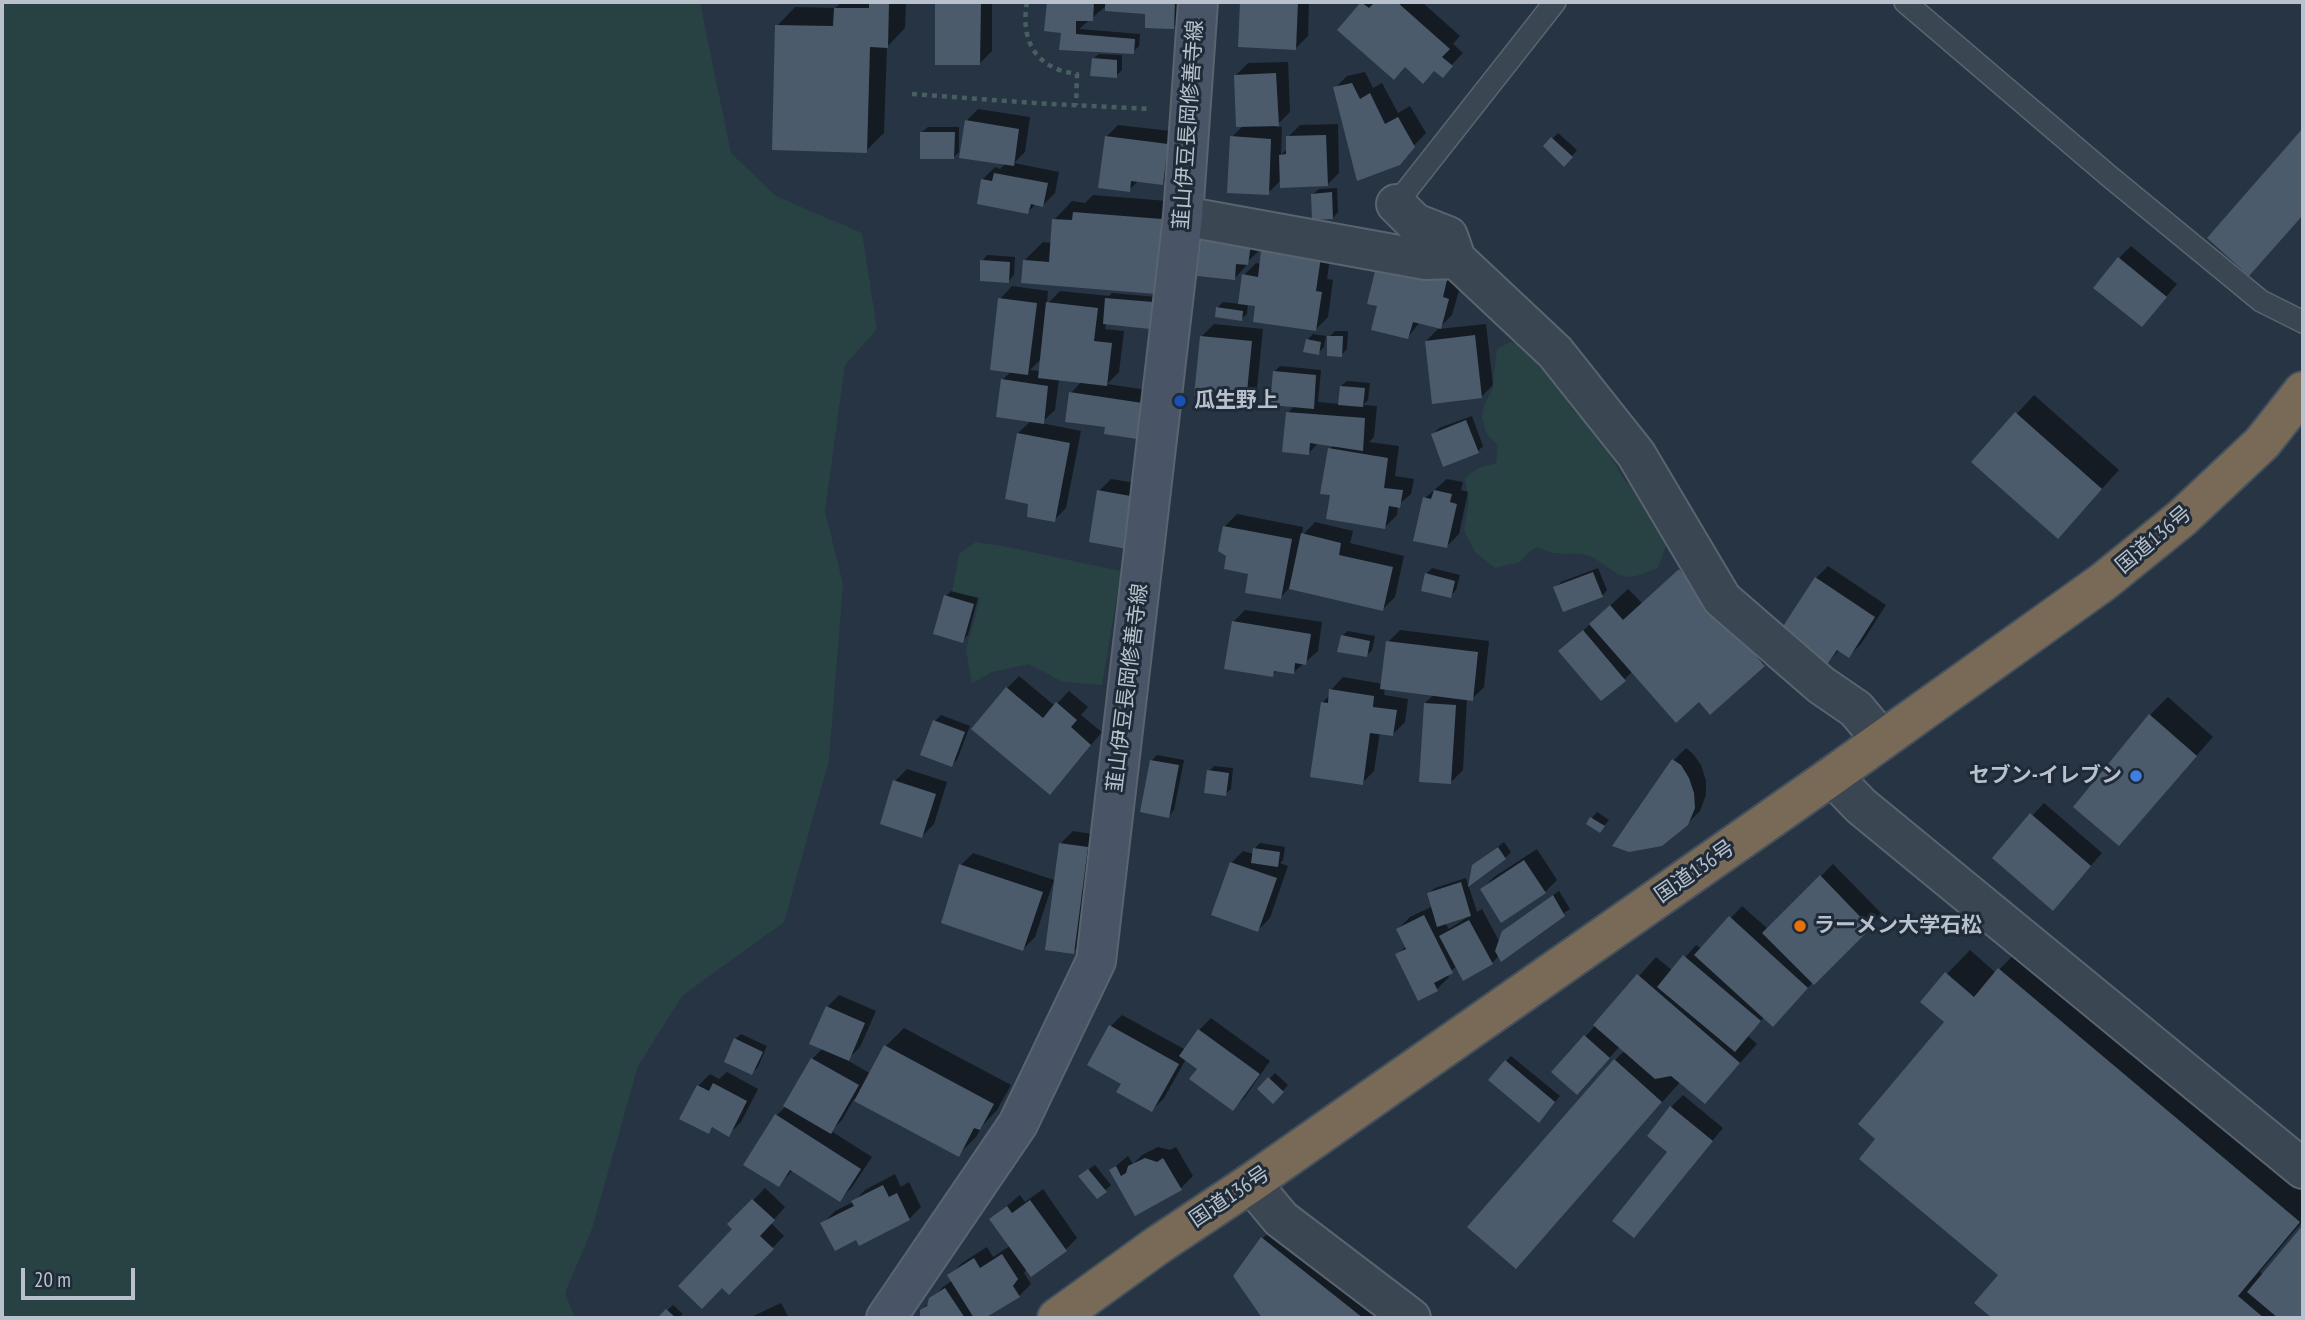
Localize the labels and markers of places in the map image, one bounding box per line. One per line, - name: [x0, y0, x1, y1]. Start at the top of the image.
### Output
- place label: 瓜生野上: [1194, 388, 1278, 414]
- marker: 瓜生野上: [1172, 393, 1188, 409]
- place label: セブン-イレブン: [1969, 763, 2122, 789]
- marker: セブン-イレブン: [2128, 768, 2144, 784]
- place label: ラーメン大学石松: [1814, 913, 1982, 939]
- marker: ラーメン大学石松: [1792, 918, 1808, 934]

